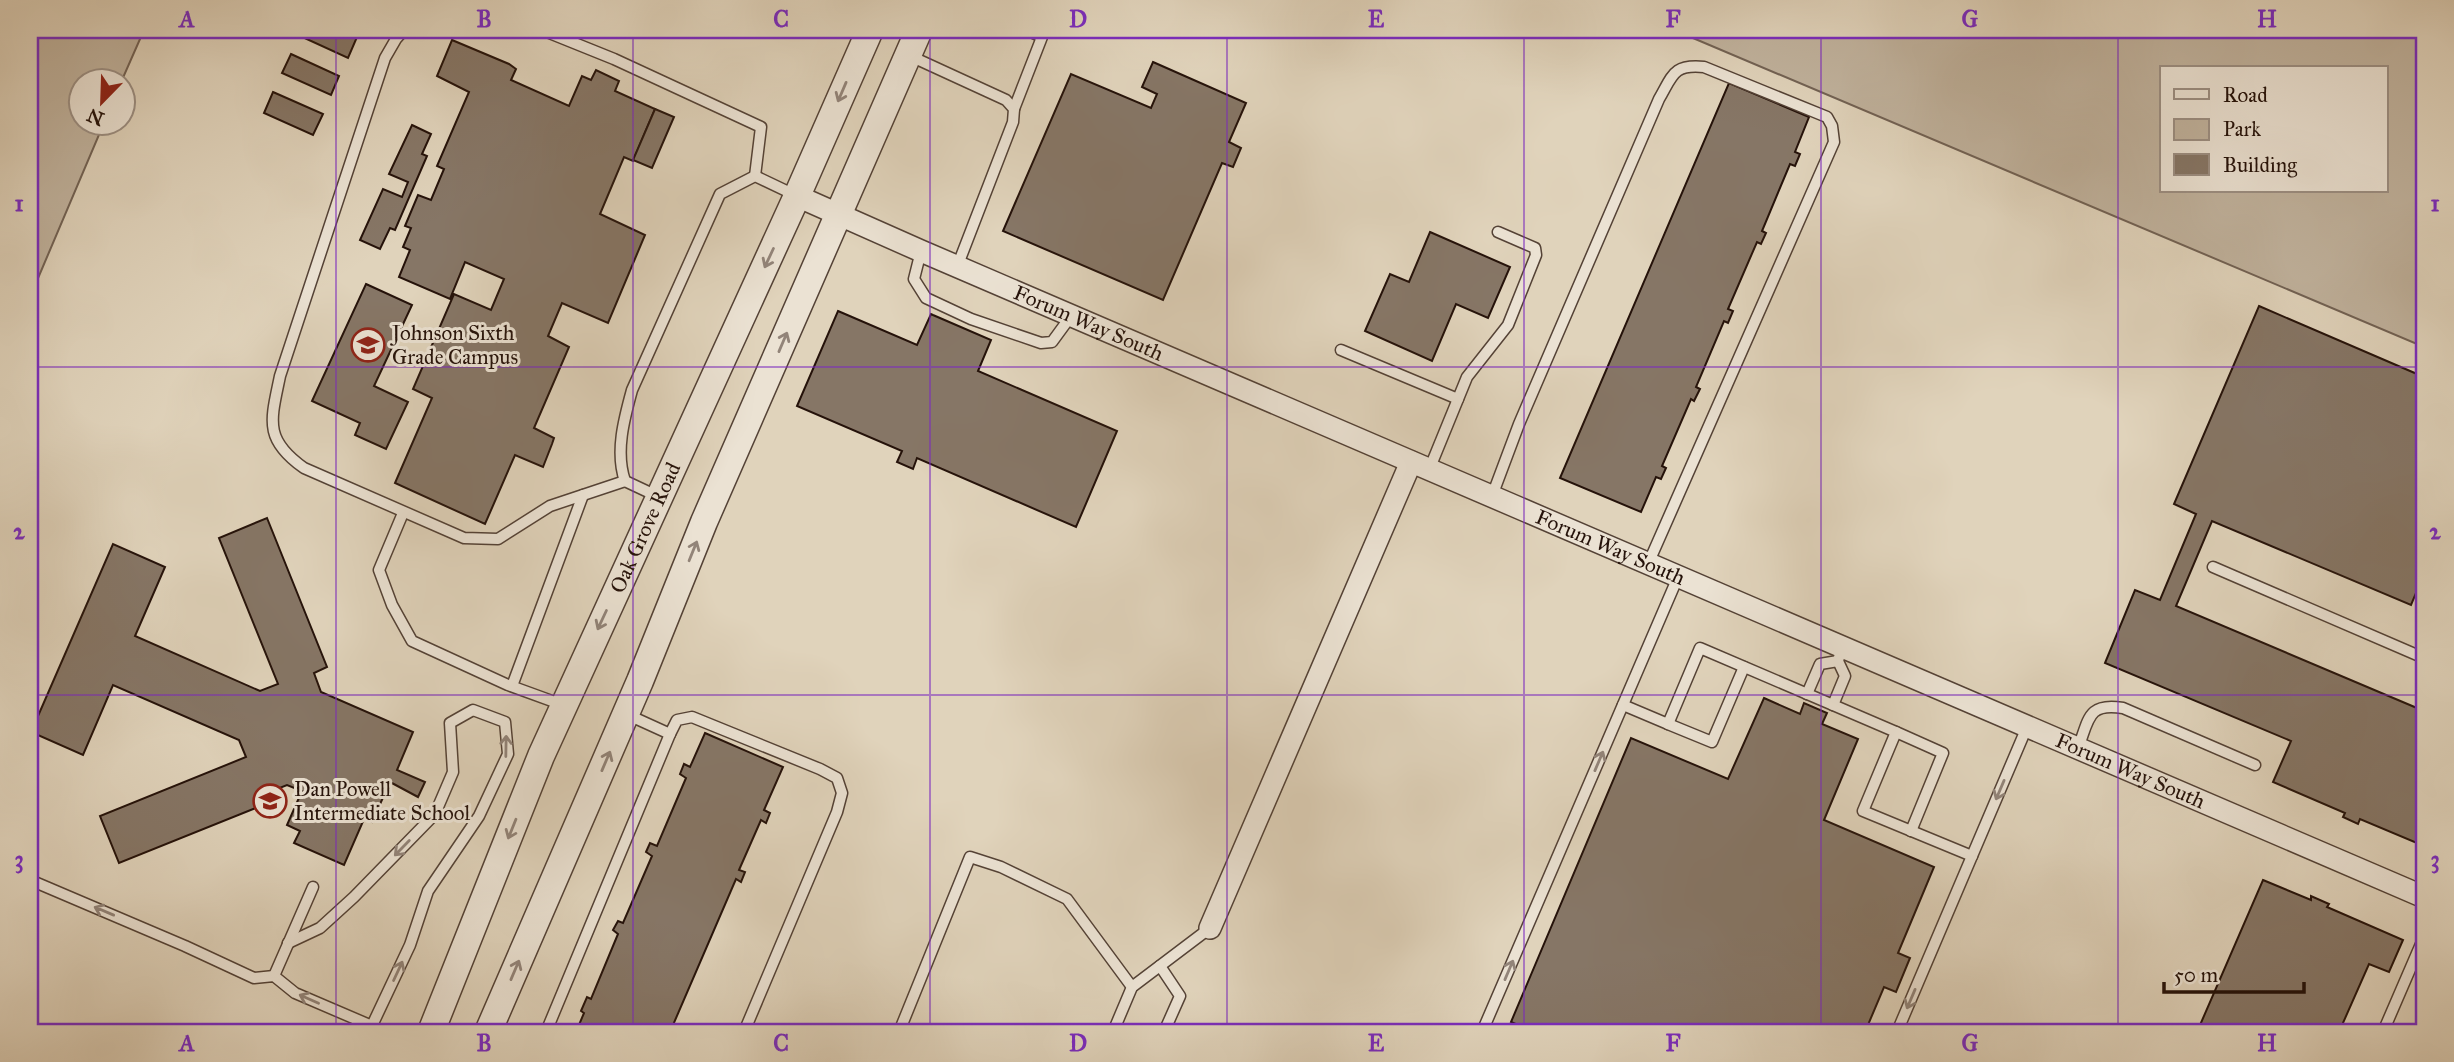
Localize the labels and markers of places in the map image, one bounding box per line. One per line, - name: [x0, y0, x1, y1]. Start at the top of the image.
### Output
- place label: Johnson Sixth Grade Campus: [390, 320, 518, 370]
- school or university icon: Johnson Sixth Grade Campus: [349, 326, 387, 364]
- place label: Dan Powell Intermediate School: [294, 776, 470, 826]
- school or university icon: Dan Powell Intermediate School: [251, 782, 289, 820]

